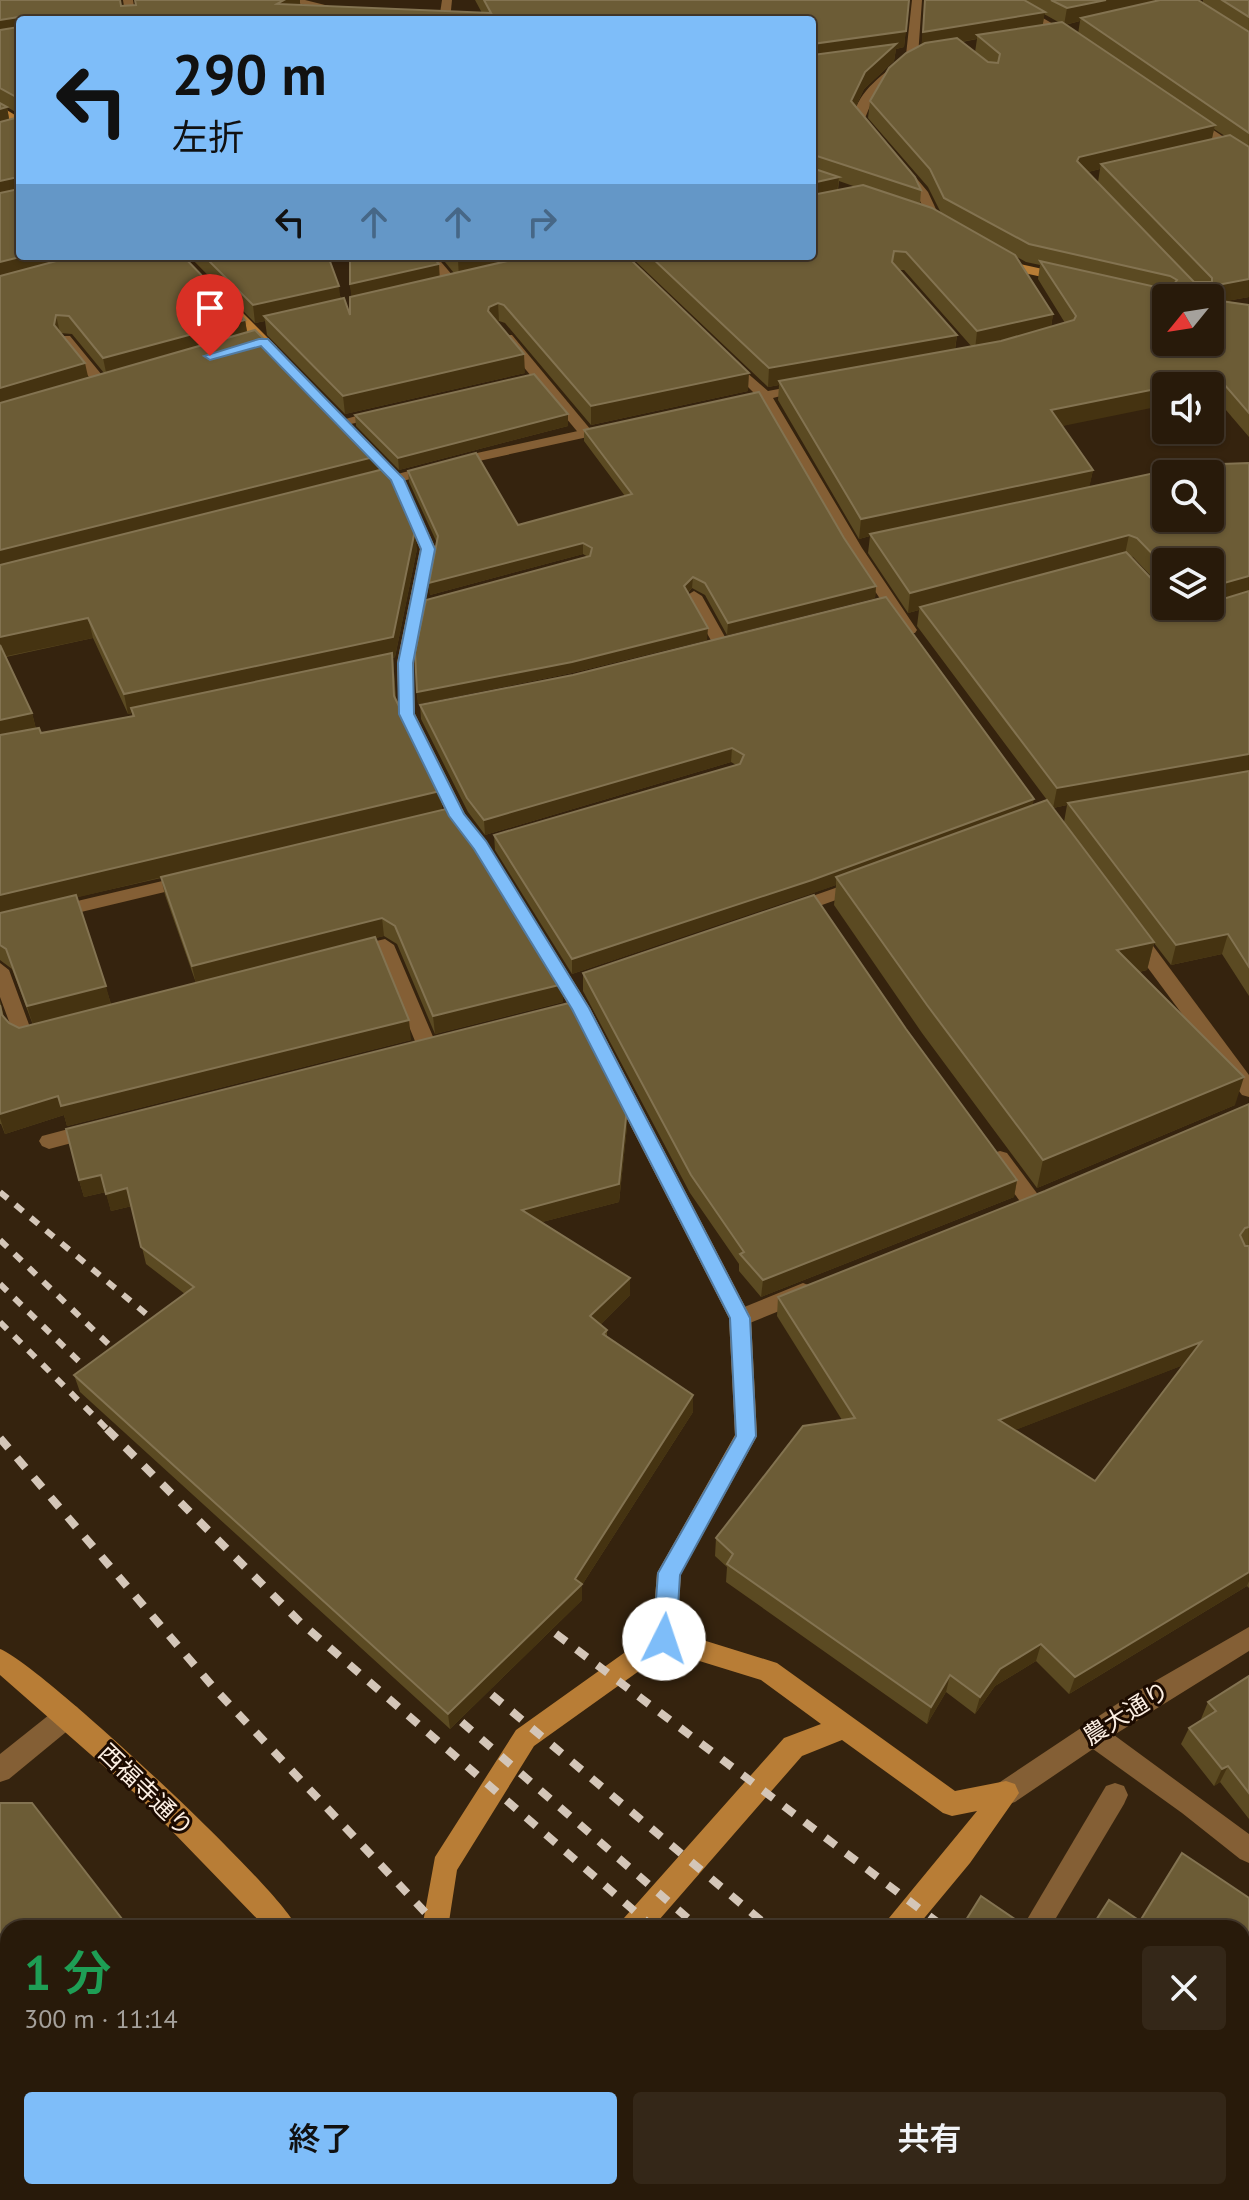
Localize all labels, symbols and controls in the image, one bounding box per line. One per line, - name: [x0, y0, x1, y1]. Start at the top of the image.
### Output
- text: 290 m: [172, 38, 327, 110]
- icon: left: [40, 48, 144, 152]
- text: 左折: [172, 113, 244, 160]
- icon: left: [268, 200, 312, 244]
- icon: ahead: [352, 200, 396, 244]
- icon: ahead: [436, 200, 480, 244]
- icon: right: [520, 200, 564, 244]
- pin: [176, 274, 244, 356]
- north arrow: [1152, 284, 1224, 356]
- map controls: [1152, 284, 1224, 620]
- icon: arrive: [188, 286, 232, 330]
- button: sound: [1152, 372, 1224, 444]
- button: search: [1152, 460, 1224, 532]
- button: layers: [1152, 548, 1224, 620]
- position arrow: [622, 1597, 706, 1681]
- street label: 農大通り: [1077, 1674, 1175, 1752]
- street label: 西福寺通り: [92, 1737, 200, 1843]
- text: 1 分: [24, 1941, 111, 2003]
- button: close: [1142, 1946, 1226, 2030]
- text: 300 m · 11:14: [24, 2002, 178, 2035]
- button: 終了: [24, 2092, 617, 2184]
- button: 共有: [633, 2092, 1226, 2184]

